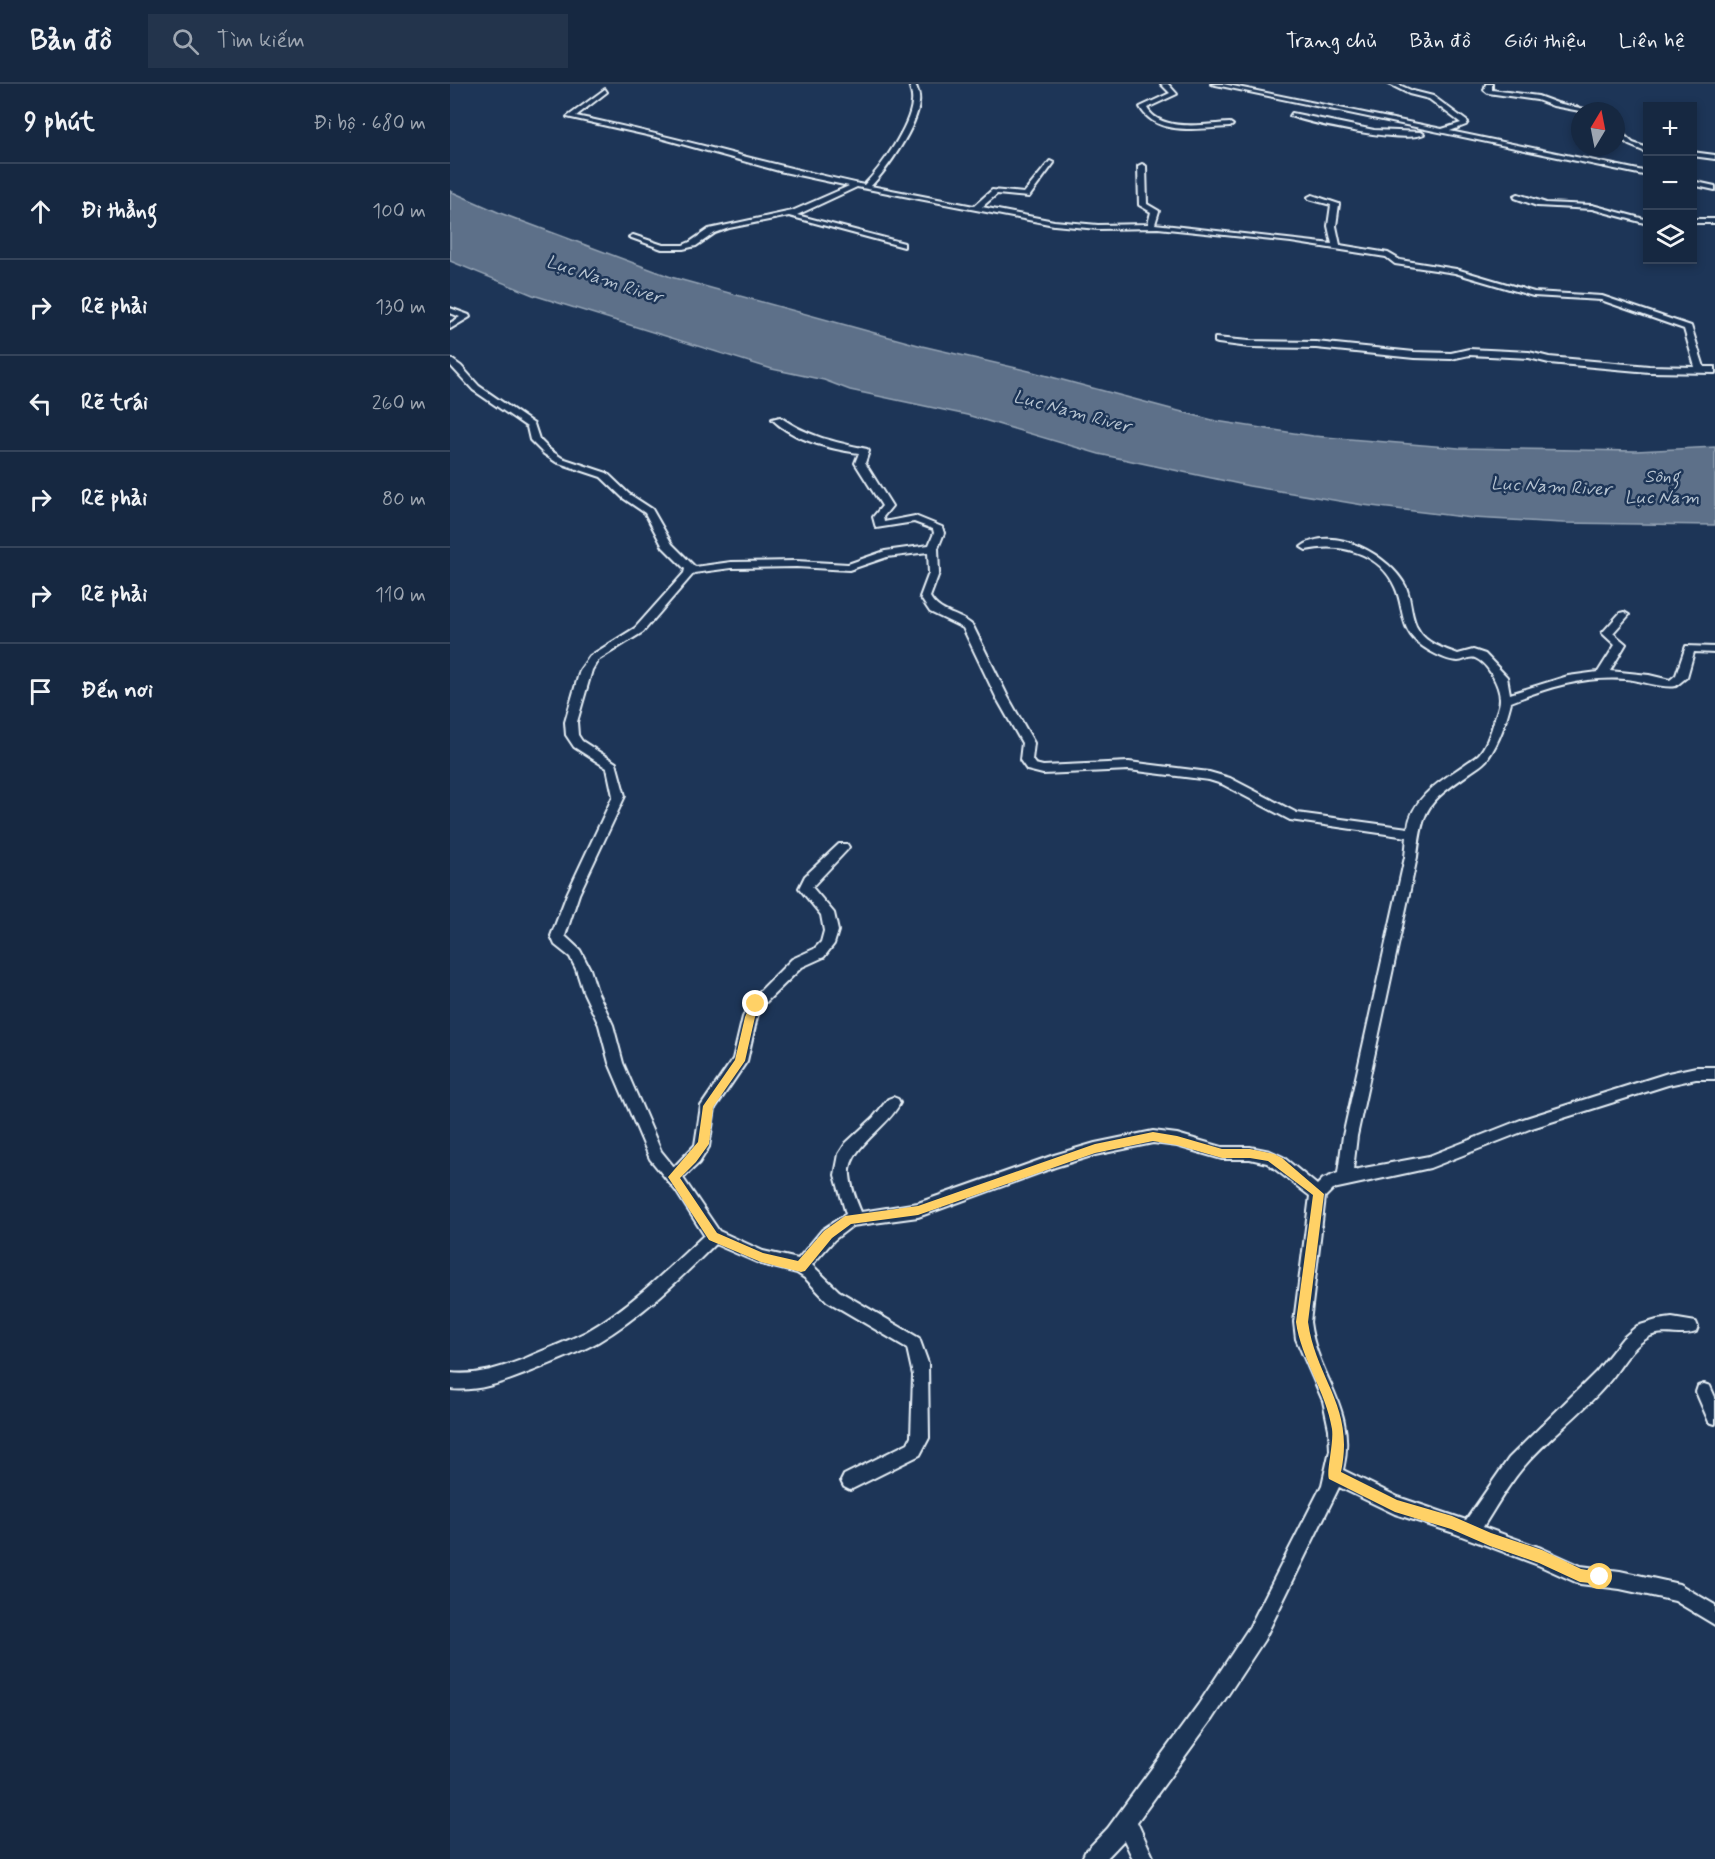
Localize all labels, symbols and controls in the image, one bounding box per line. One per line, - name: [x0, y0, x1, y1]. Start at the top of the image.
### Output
- search box: [148, 14, 568, 68]
- text: Bản đồ: [30, 23, 112, 60]
- icon: search: [169, 25, 202, 58]
- text: Tìm kiếm: [217, 27, 305, 55]
- text: Trang chủ: [1286, 27, 1377, 55]
- text: Bản đồ: [1410, 27, 1471, 55]
- text: Giới thiệu: [1504, 27, 1586, 55]
- text: Liên hệ: [1619, 27, 1685, 55]
- north arrow: [1571, 102, 1625, 156]
- map controls: [1643, 102, 1697, 264]
- button: +: [1643, 102, 1697, 156]
- text: 9 phút: [24, 106, 95, 140]
- text: Đi bộ · 680 m: [313, 110, 426, 137]
- button: −: [1643, 156, 1697, 210]
- icon: ahead: [24, 195, 57, 228]
- text: Đi thẳng: [81, 197, 157, 225]
- text: 100 m: [372, 198, 426, 225]
- button: layers: [1643, 210, 1697, 264]
- water label: Lục Nam River: [543, 250, 667, 311]
- icon: right: [24, 291, 57, 324]
- text: Rẽ phải: [81, 293, 147, 321]
- text: 130 m: [375, 294, 426, 321]
- water label: Lục Nam River: [1011, 385, 1136, 440]
- icon: left: [24, 387, 57, 420]
- text: Rẽ trái: [81, 389, 148, 417]
- text: 260 m: [372, 390, 426, 417]
- water label: Sông Lục Nam: [1624, 465, 1700, 510]
- water label: Lục Nam River: [1490, 472, 1614, 502]
- icon: right: [24, 483, 57, 516]
- text: Rẽ phải: [81, 485, 147, 513]
- text: 80 m: [382, 486, 426, 513]
- icon: right: [24, 579, 57, 612]
- text: Rẽ phải: [81, 581, 147, 609]
- text: 110 m: [375, 582, 426, 609]
- icon: arrive: [24, 675, 57, 708]
- text: Đến nơi: [81, 677, 153, 705]
- route end: [742, 990, 768, 1016]
- route start: [1586, 1563, 1612, 1589]

